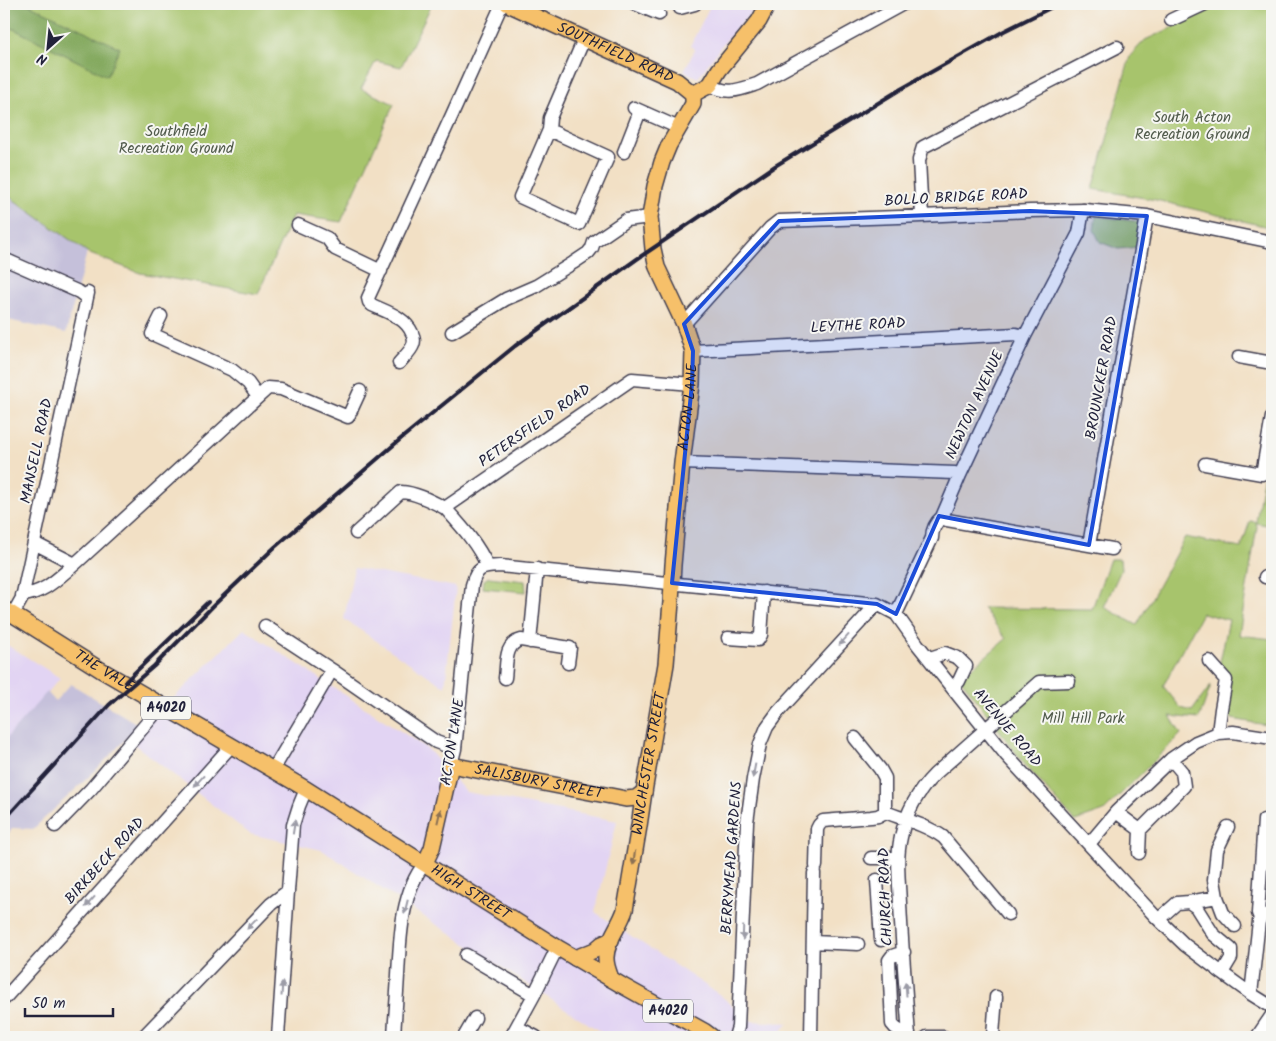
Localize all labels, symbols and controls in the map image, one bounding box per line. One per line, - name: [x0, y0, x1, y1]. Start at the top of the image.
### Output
- street label: SOUTHFIELD ROAD: [553, 16, 678, 90]
- north arrow: [22, 22, 72, 72]
- text: N: [33, 47, 51, 71]
- park label: South Acton Recreation Ground: [1135, 106, 1250, 147]
- park label: Southfield Recreation Ground: [119, 120, 234, 161]
- street label: BOLLO BRIDGE ROAD: [884, 182, 1029, 214]
- street label: LEYTHE ROAD: [810, 312, 906, 340]
- street label: BROUNCKER ROAD: [1079, 314, 1125, 442]
- street label: NEWTON AVENUE: [939, 345, 1011, 463]
- street label: ACTON LANE: [672, 362, 705, 452]
- street label: PETERSFIELD ROAD: [474, 378, 596, 474]
- street label: MANSELL ROAD: [14, 396, 60, 506]
- one-way arrow: [838, 633, 850, 645]
- street label: THE VALE: [69, 644, 140, 700]
- street label: AVENUE ROAD: [967, 683, 1047, 773]
- street label: WINCHESTER STREET: [626, 689, 673, 837]
- road number: A4020: [141, 696, 191, 720]
- street label: ACTON LANE: [434, 696, 472, 787]
- park label: Mill Hill Park: [1042, 707, 1125, 731]
- street label: SALISBURY STREET: [472, 758, 607, 807]
- one-way arrow: [750, 764, 758, 780]
- one-way arrow: [193, 775, 205, 787]
- street label: BERRYMEAD GARDENS: [715, 781, 749, 935]
- one-way arrow: [435, 809, 443, 824]
- street label: BIRKBECK ROAD: [59, 812, 151, 910]
- one-way arrow: [290, 818, 298, 834]
- street label: CHURCH ROAD: [872, 847, 900, 947]
- one-way arrow: [630, 850, 638, 866]
- street label: HIGH STREET: [426, 858, 517, 928]
- one-way arrow: [84, 895, 96, 907]
- one-way arrow: [401, 899, 409, 914]
- one-way arrow: [246, 917, 258, 929]
- one-way arrow: [738, 925, 746, 941]
- one-way arrow: [278, 980, 286, 996]
- one-way arrow: [901, 980, 909, 996]
- scale bar: [25, 986, 112, 1018]
- text: 50 m: [32, 992, 66, 1016]
- road number: A4020: [643, 999, 693, 1022]

